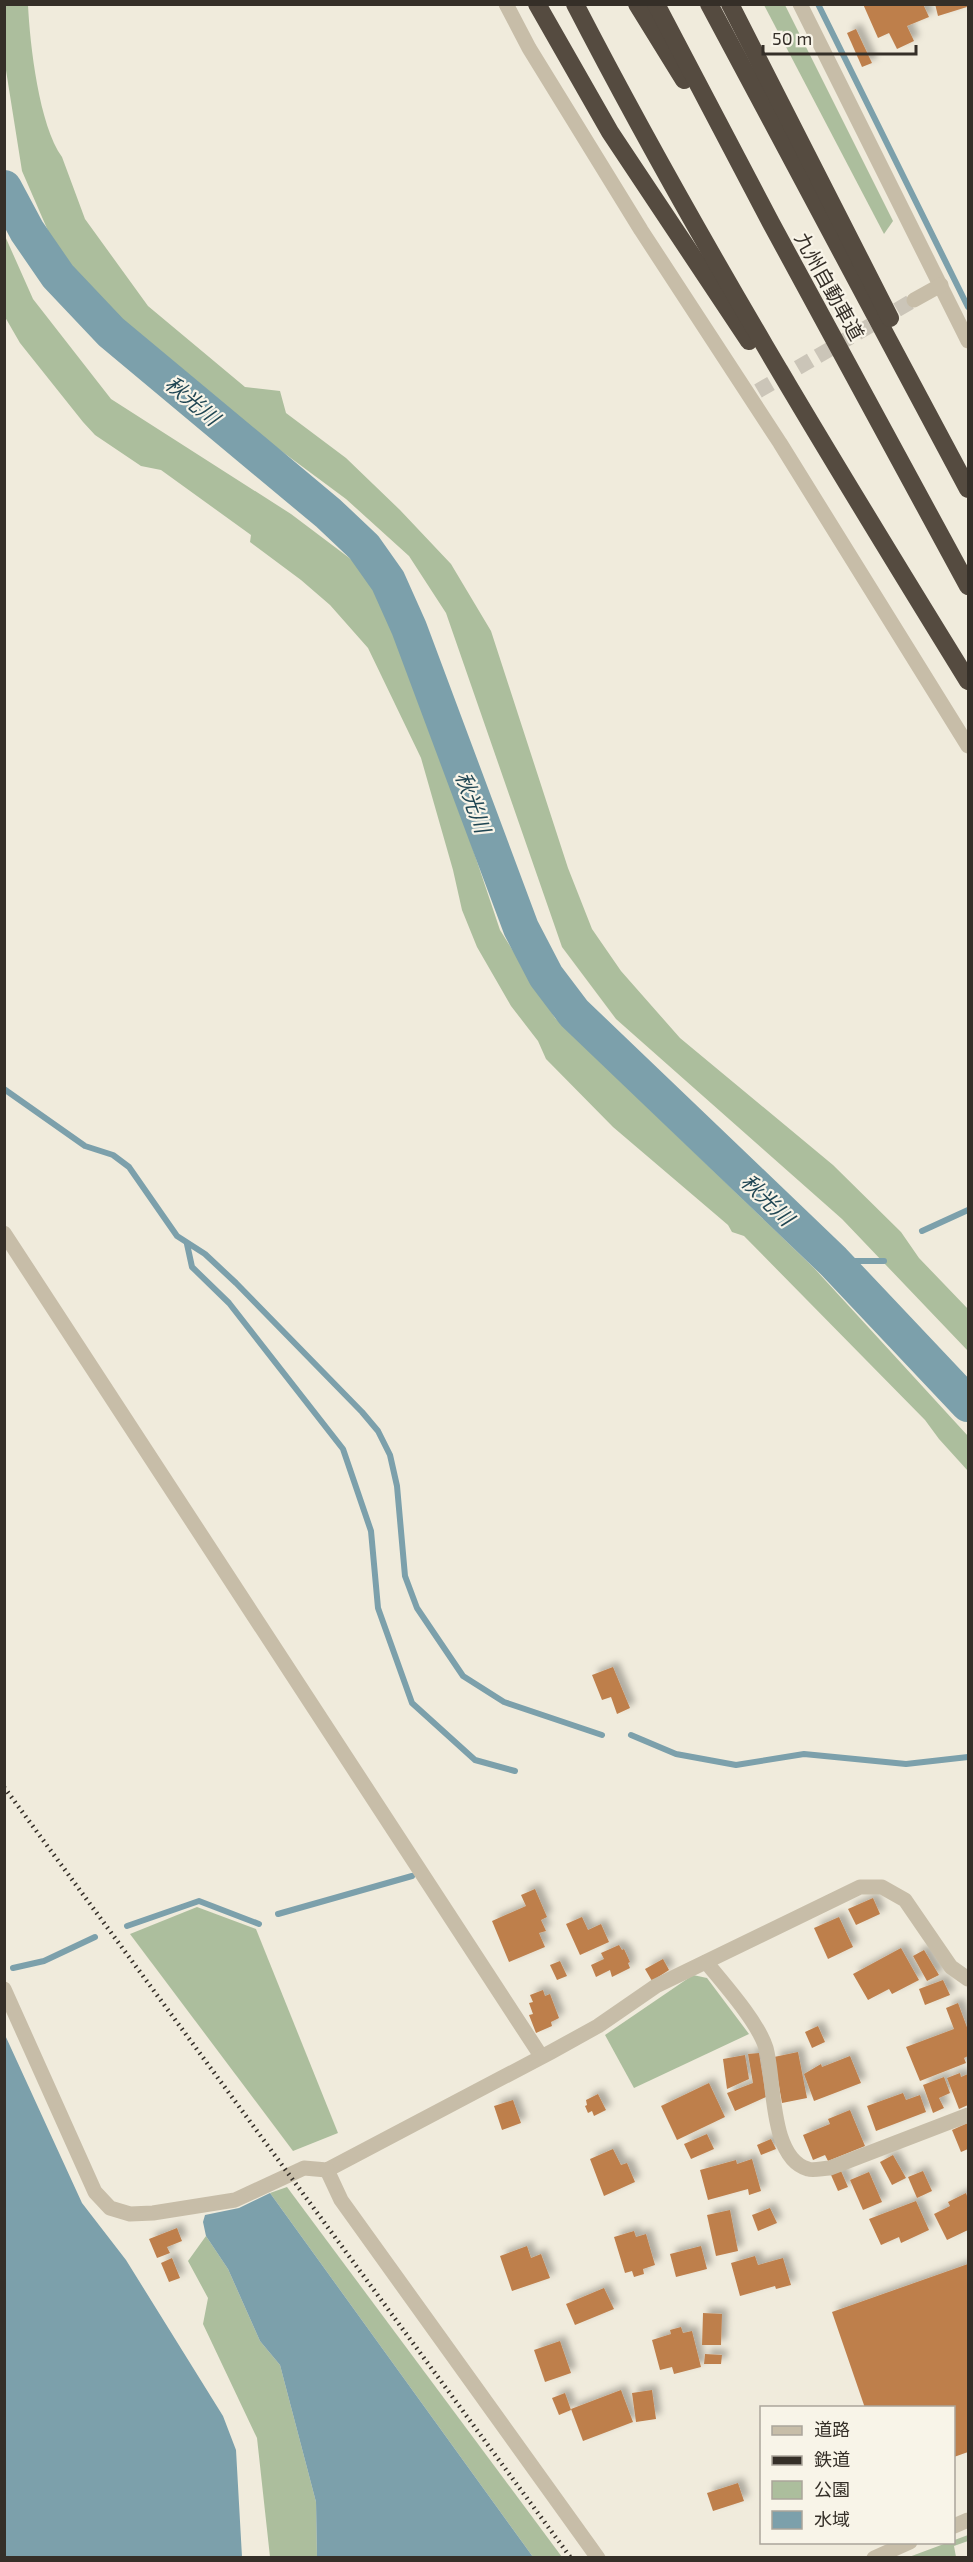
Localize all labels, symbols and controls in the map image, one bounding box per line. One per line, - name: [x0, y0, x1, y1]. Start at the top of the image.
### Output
- scale bar: [763, 18, 916, 56]
- text: 50 m: [772, 27, 812, 49]
- street label: 九州自動車道: [790, 228, 870, 344]
- water label: 秋光川: [161, 370, 227, 431]
- water label: 秋光川: [451, 768, 497, 838]
- water label: 秋光川: [737, 1168, 801, 1231]
- legend: [760, 2406, 955, 2544]
- text: 道路: [814, 2418, 850, 2440]
- text: 鉄道: [814, 2448, 850, 2470]
- text: 公園: [814, 2478, 850, 2500]
- text: 水域: [814, 2508, 850, 2530]

